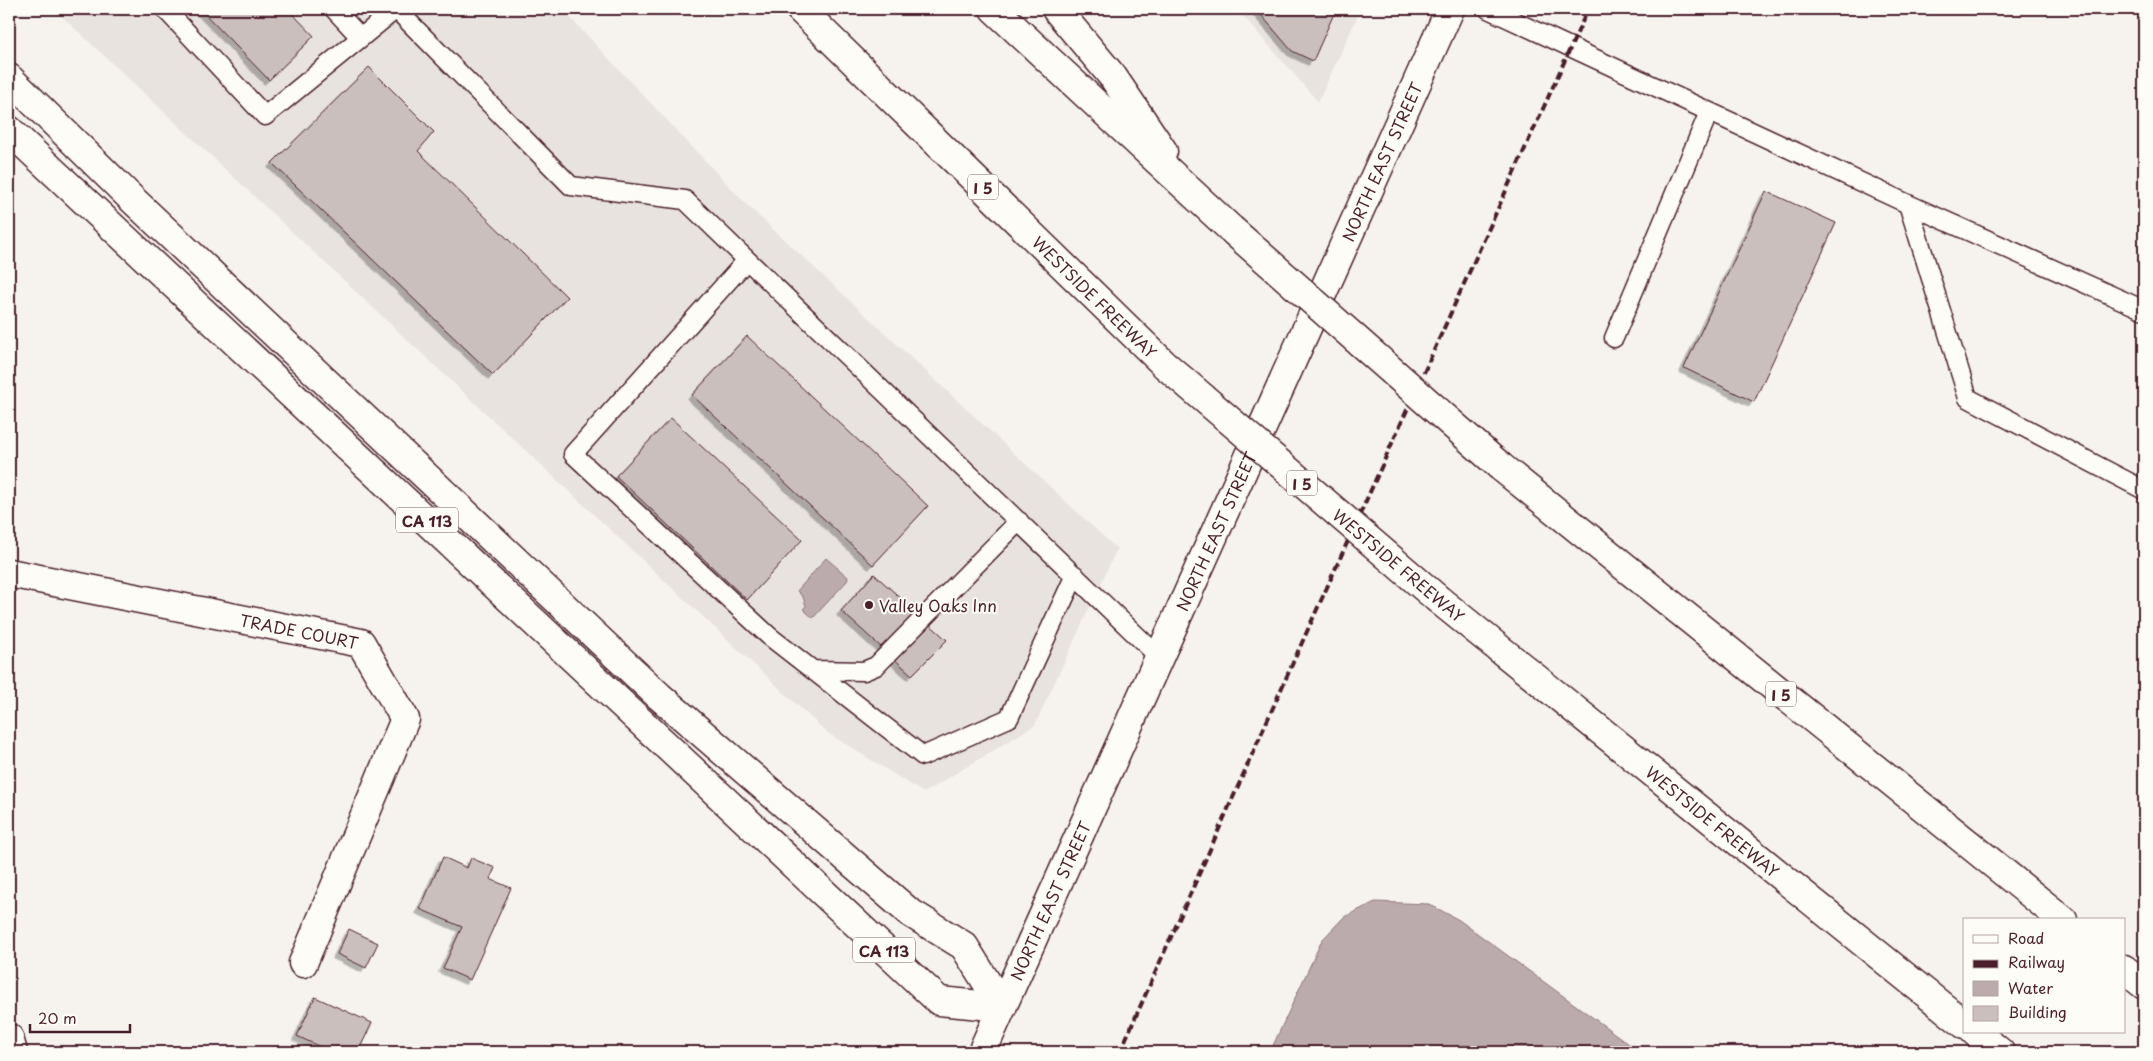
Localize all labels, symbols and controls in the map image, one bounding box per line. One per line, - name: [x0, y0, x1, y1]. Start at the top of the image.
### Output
- street label: NORTH EAST STREET: [1335, 78, 1428, 245]
- road number: I 5: [968, 174, 998, 200]
- street label: WESTSIDE FREEWAY: [1027, 230, 1163, 363]
- street label: NORTH EAST STREET: [1170, 447, 1262, 615]
- road number: I 5: [1287, 470, 1317, 496]
- street label: WESTSIDE FREEWAY: [1328, 503, 1470, 628]
- road number: CA 113: [396, 508, 458, 532]
- place label: Valley Oaks Inn: [879, 593, 997, 617]
- marker: Valley Oaks Inn: [863, 599, 875, 611]
- street label: TRADE COURT: [238, 607, 361, 654]
- road number: I 5: [1766, 682, 1796, 706]
- street label: WESTSIDE FREEWAY: [1641, 760, 1785, 883]
- street label: NORTH EAST STREET: [1004, 817, 1096, 984]
- legend: [1963, 918, 2126, 1034]
- text: Road: [2008, 926, 2044, 949]
- road number: CA 113: [853, 938, 915, 962]
- text: Railway: [2008, 950, 2065, 973]
- text: Water: [2008, 976, 2053, 999]
- text: Building: [2008, 1000, 2067, 1023]
- scale bar: [30, 1001, 130, 1033]
- text: 20 m: [38, 1006, 77, 1029]

